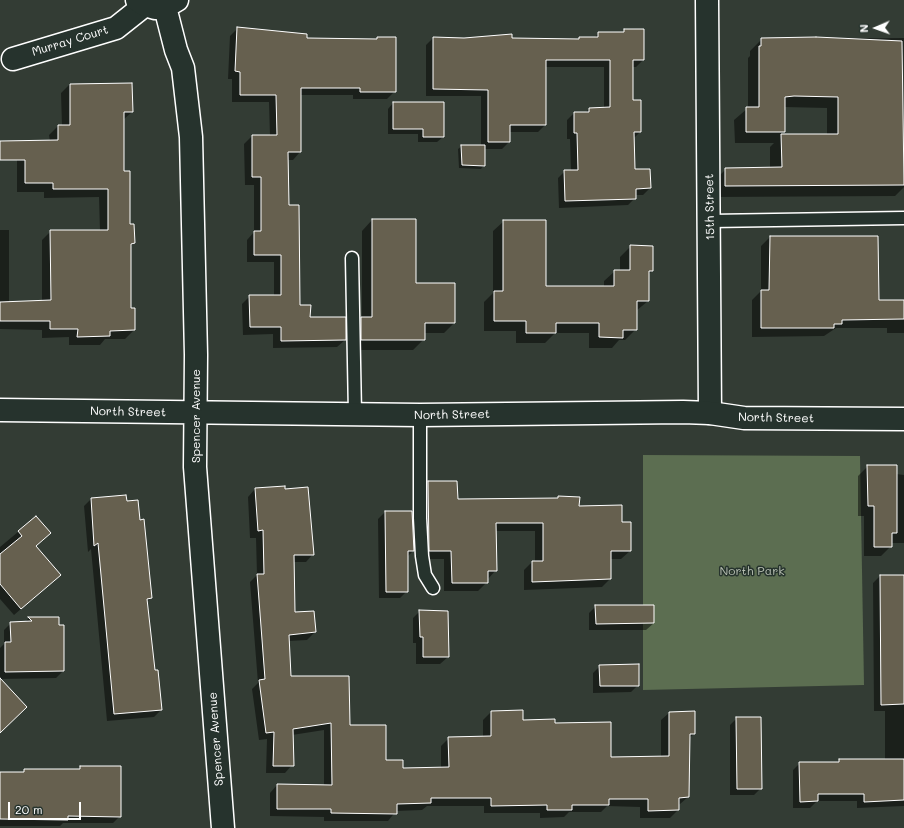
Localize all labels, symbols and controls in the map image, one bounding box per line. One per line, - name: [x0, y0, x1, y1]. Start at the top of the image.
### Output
- north arrow: [856, 8, 896, 48]
- street label: Murray Court: [30, 23, 110, 59]
- text: N: [856, 24, 871, 33]
- street label: 15th Street: [702, 174, 718, 240]
- street label: Spencer Avenue: [189, 369, 203, 463]
- street label: North Street: [90, 404, 166, 420]
- street label: North Street: [414, 407, 490, 423]
- street label: North Street: [738, 410, 814, 426]
- park label: North Park: [719, 564, 785, 578]
- street label: Spencer Avenue: [206, 692, 226, 786]
- scale bar: [10, 794, 83, 820]
- text: 20 m: [15, 801, 43, 817]

